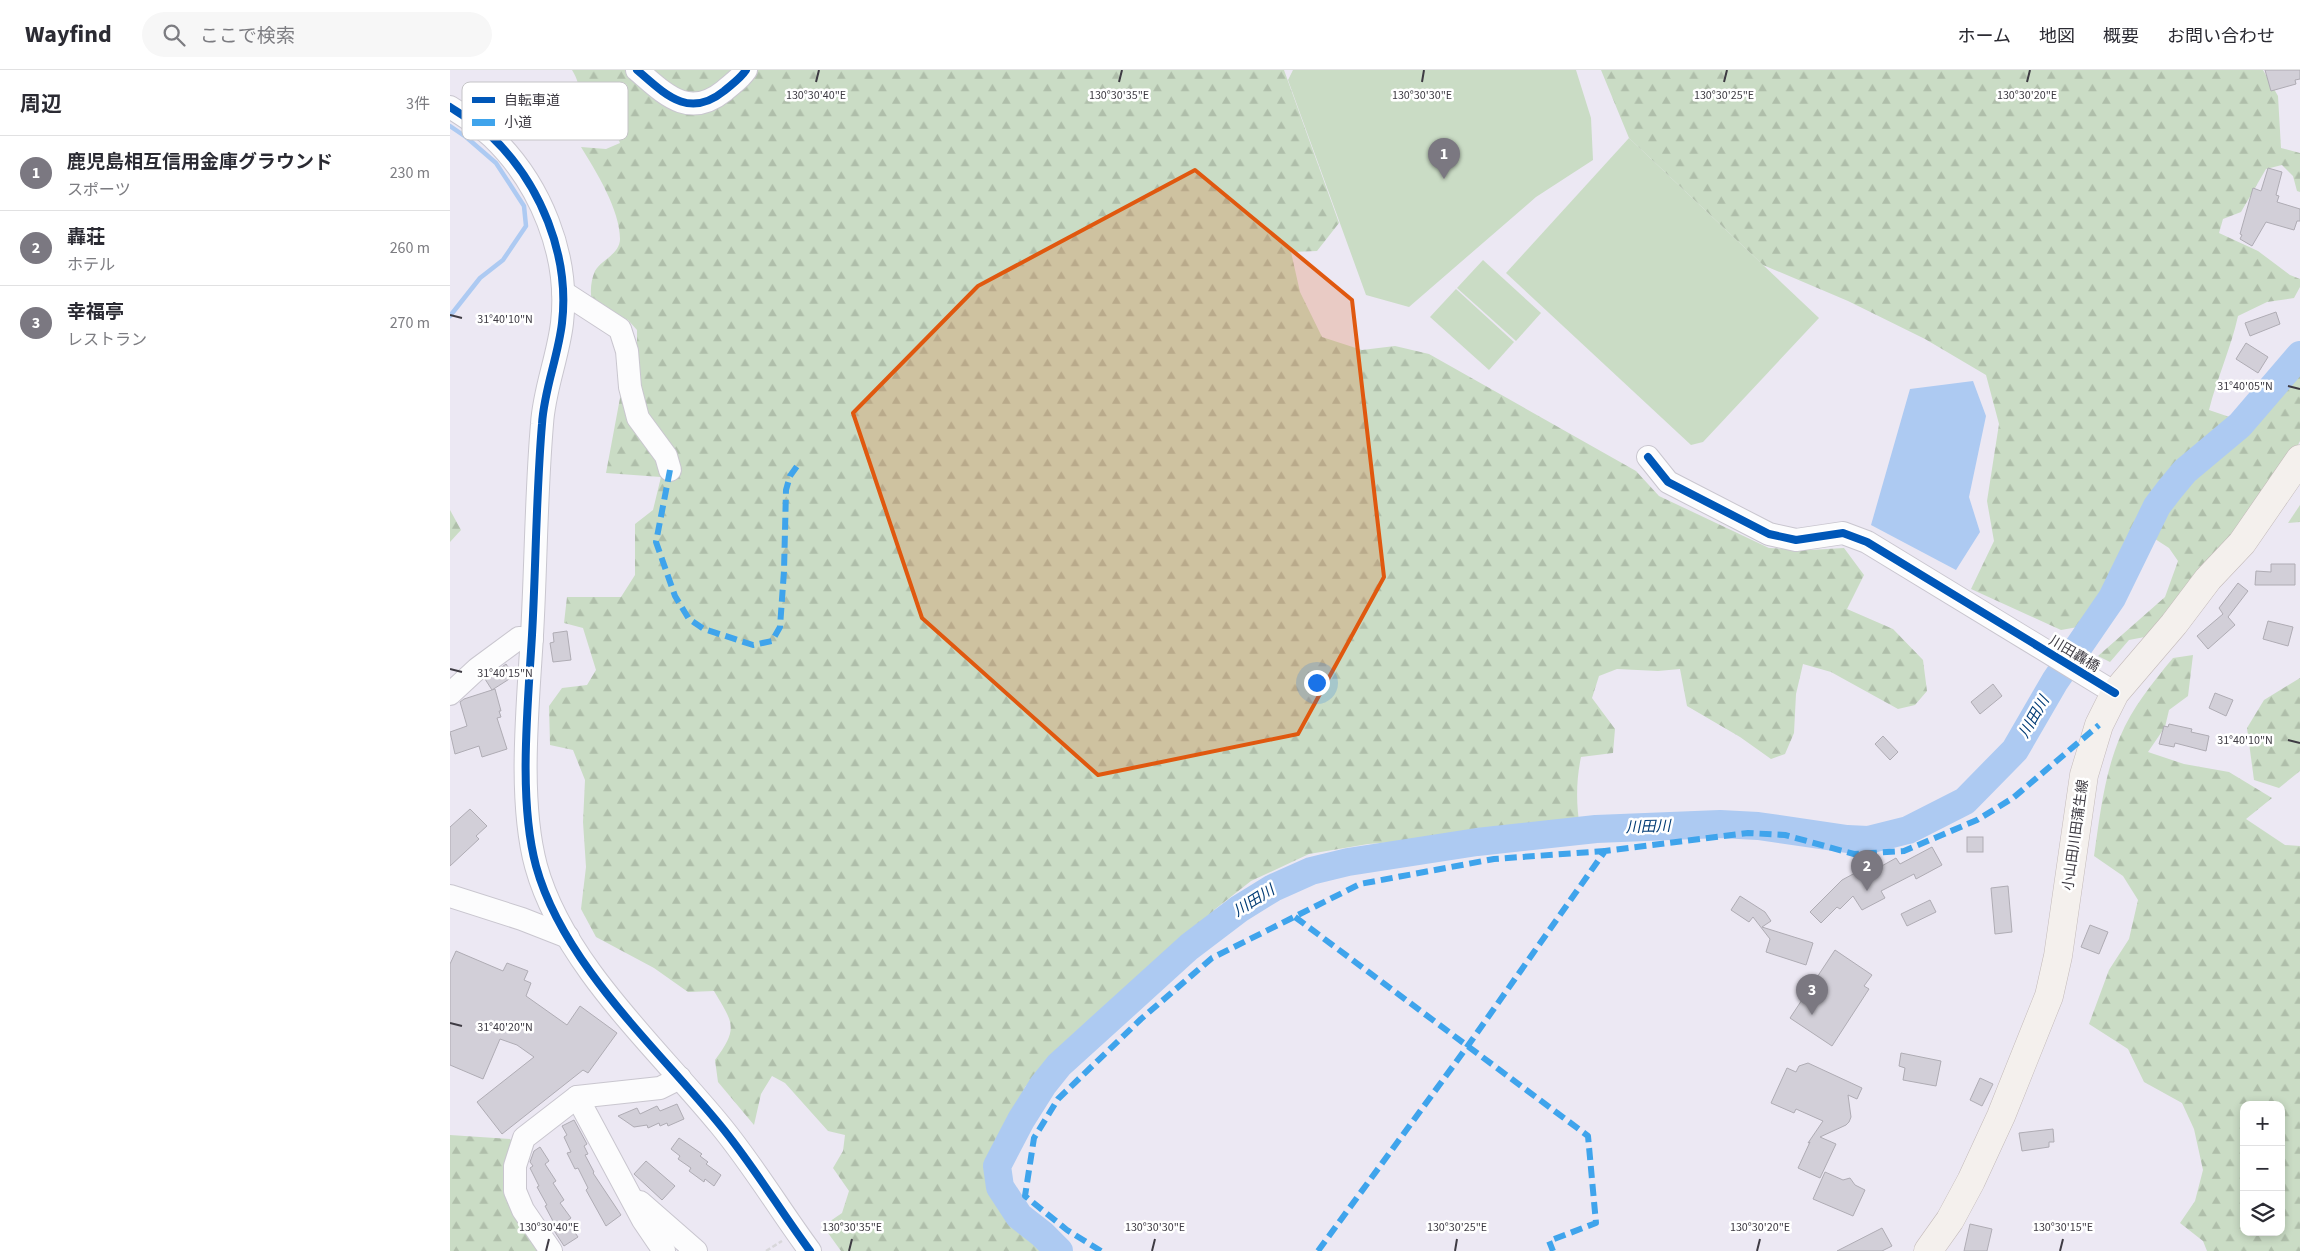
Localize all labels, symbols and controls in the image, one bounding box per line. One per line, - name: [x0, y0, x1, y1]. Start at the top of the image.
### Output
- search box: [142, 12, 492, 57]
- text: Wayfind: [25, 17, 112, 52]
- icon: search: [160, 21, 188, 49]
- text: ここで検索: [200, 23, 295, 50]
- text: ホーム: [1958, 24, 2011, 49]
- text: 地図: [2039, 24, 2075, 49]
- text: 概要: [2103, 24, 2139, 49]
- text: お問い合わせ: [2167, 24, 2275, 49]
- legend: [462, 82, 628, 140]
- text: 130°30'40"E: [786, 87, 846, 104]
- text: 130°30'35"E: [1089, 87, 1149, 104]
- text: 130°30'30"E: [1392, 87, 1452, 104]
- text: 130°30'25"E: [1694, 87, 1754, 104]
- text: 130°30'20"E: [1997, 87, 2057, 104]
- text: 周辺: [20, 89, 62, 119]
- text: 自転車道: [504, 91, 560, 111]
- text: 3件: [406, 93, 430, 115]
- text: 小道: [504, 113, 532, 133]
- pin: 1: [1428, 138, 1460, 179]
- text: 鹿児島相互信用金庫グラウンド: [67, 149, 333, 176]
- text: 1: [32, 162, 40, 184]
- text: 230 m: [390, 162, 430, 184]
- text: スポーツ: [67, 179, 131, 201]
- text: 轟荘: [67, 224, 105, 251]
- text: 2: [32, 237, 40, 259]
- text: 260 m: [390, 237, 430, 259]
- text: ホテル: [67, 254, 115, 276]
- text: 幸福亭: [67, 299, 124, 326]
- text: 31°40'10"N: [477, 311, 533, 328]
- text: 3: [32, 312, 40, 334]
- text: 270 m: [390, 312, 430, 334]
- text: レストラン: [67, 329, 147, 351]
- text: 31°40'05"N: [2217, 378, 2273, 395]
- street label: 川田轟橋: [2045, 631, 2103, 677]
- text: 31°40'15"N: [477, 665, 533, 682]
- your location: [1304, 670, 1330, 696]
- water label: 川田川: [2014, 691, 2055, 742]
- text: 31°40'10"N: [2217, 732, 2273, 749]
- street label: 小山田川田蒲生線: [2058, 778, 2094, 892]
- water label: 川田川: [1625, 816, 1673, 838]
- pin: 2: [1851, 850, 1883, 891]
- water label: 川田川: [1229, 879, 1280, 922]
- pin: 3: [1796, 974, 1828, 1015]
- text: 31°40'20"N: [477, 1019, 533, 1036]
- map controls: [2240, 1101, 2285, 1236]
- button: +: [2240, 1101, 2285, 1146]
- button: −: [2240, 1146, 2285, 1191]
- button: layers: [2240, 1191, 2285, 1236]
- text: 130°30'40"E: [519, 1219, 579, 1236]
- text: 130°30'35"E: [822, 1219, 882, 1236]
- text: 130°30'30"E: [1125, 1219, 1185, 1236]
- text: 130°30'25"E: [1427, 1219, 1487, 1236]
- text: 130°30'20"E: [1730, 1219, 1790, 1236]
- text: 130°30'15"E: [2033, 1219, 2093, 1236]

